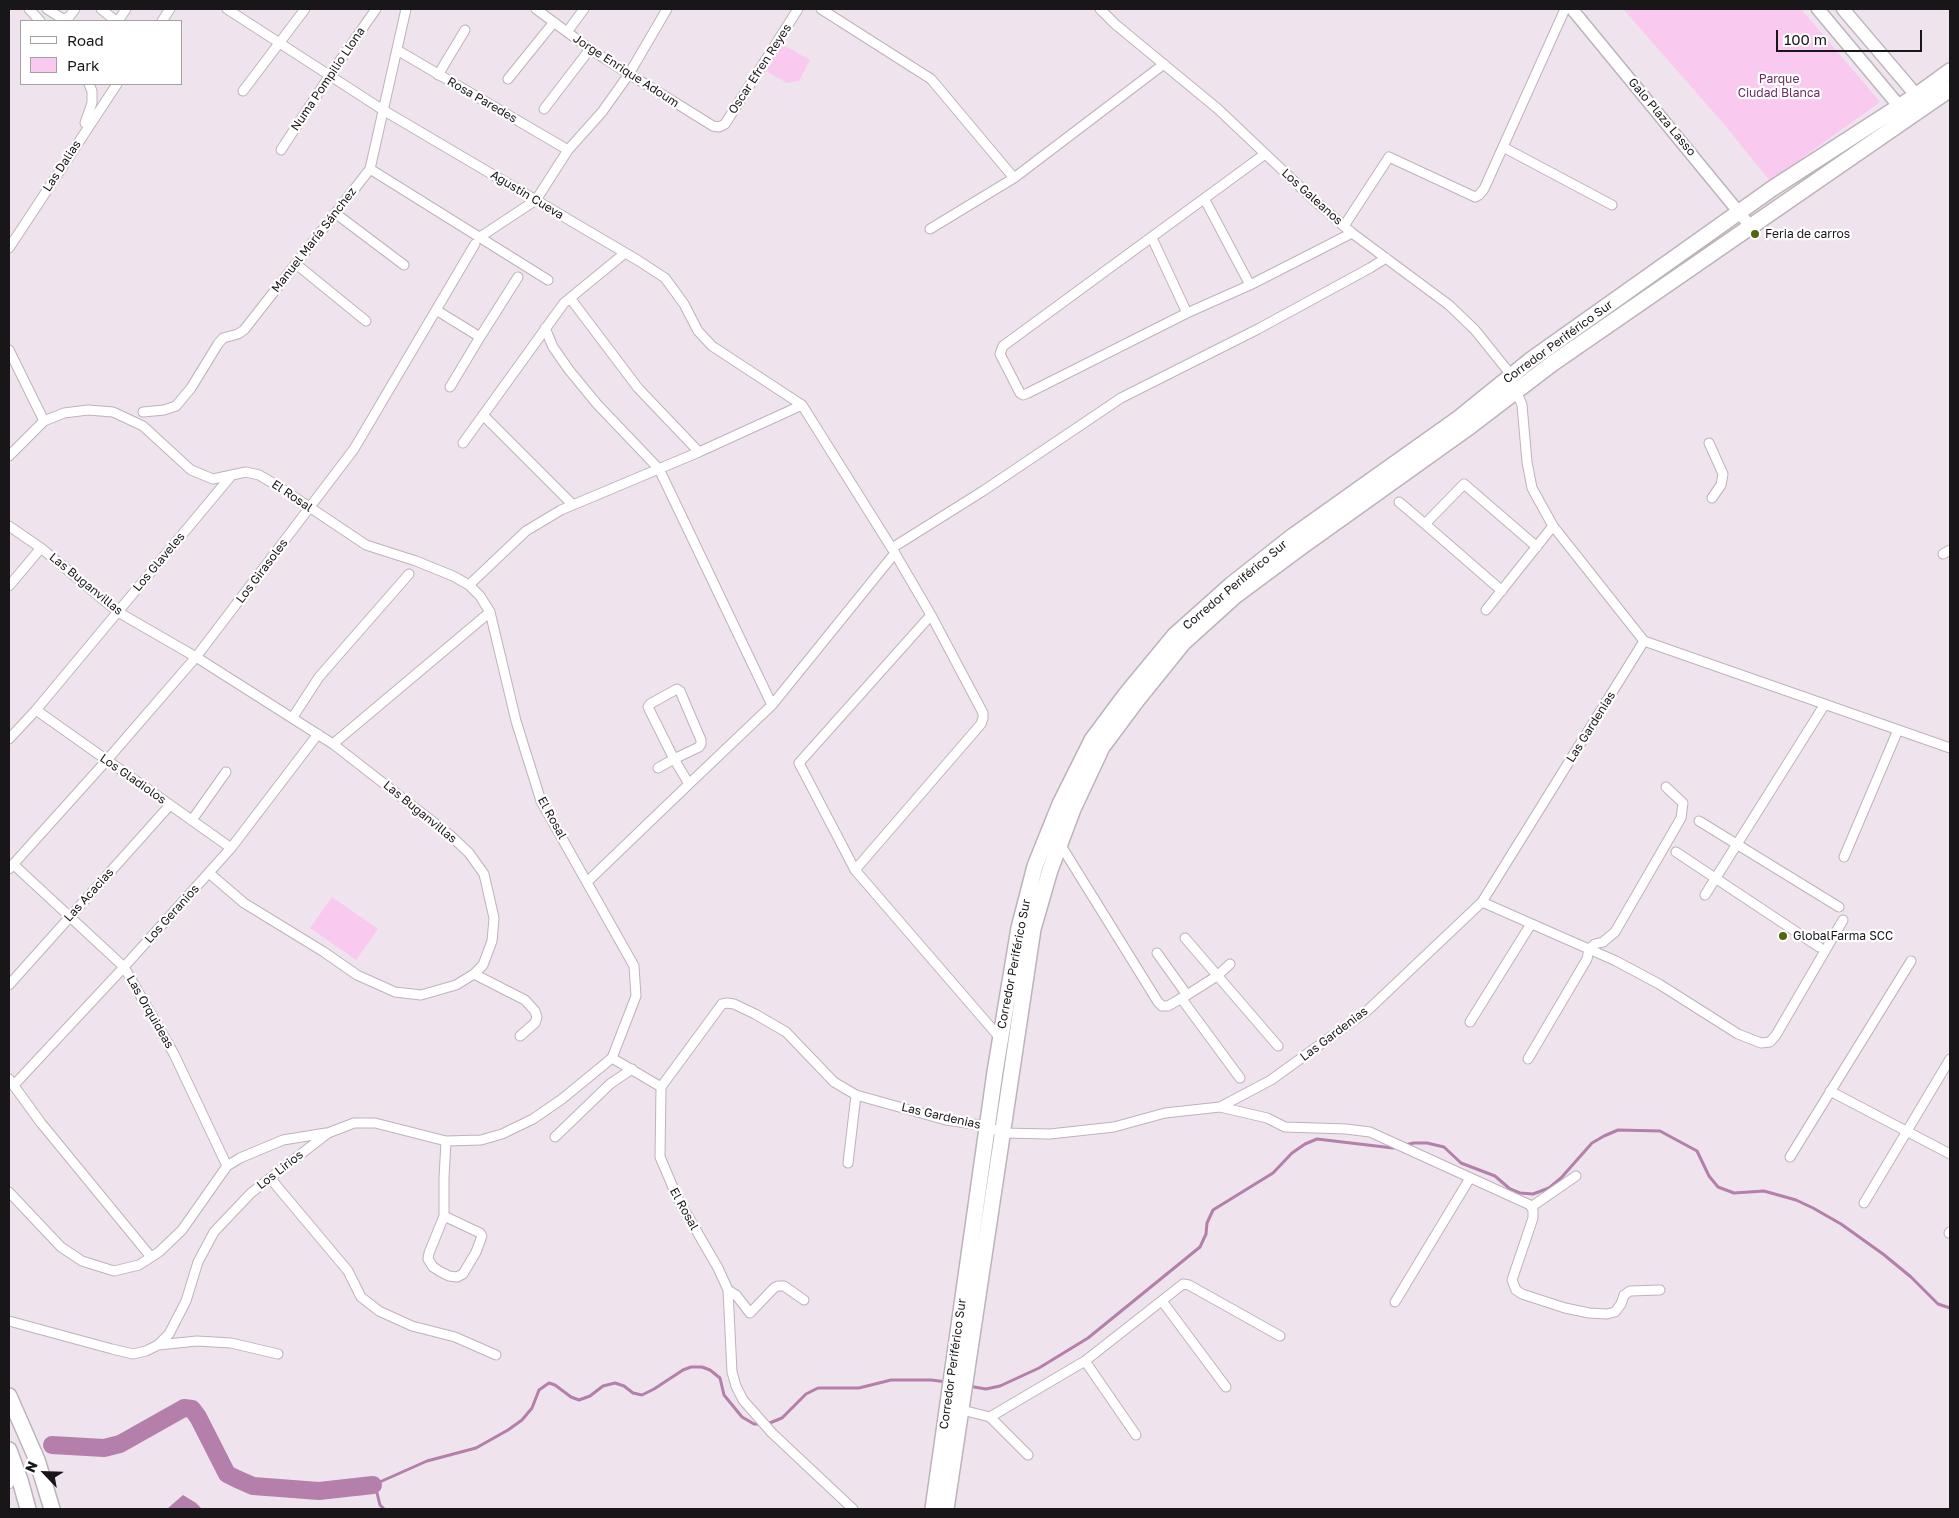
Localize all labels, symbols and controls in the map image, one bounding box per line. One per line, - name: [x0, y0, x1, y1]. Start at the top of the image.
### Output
- legend: [20, 20, 182, 85]
- scale bar: [1779, 20, 1925, 52]
- street label: Oscar Efren Reyes: [726, 21, 794, 117]
- street label: Numa Pompilio Llona: [288, 24, 368, 134]
- text: 100 m: [1784, 30, 1827, 48]
- text: Road: [67, 31, 104, 49]
- street label: Jorge Enrique Adoum: [570, 31, 682, 111]
- text: Park: [67, 56, 99, 74]
- park label: Parque Ciudad Blanca: [1738, 72, 1820, 100]
- street label: Rosa Paredes: [445, 74, 519, 126]
- street label: Galo Plaza Lasso: [1625, 75, 1699, 159]
- street label: Las Dalias: [40, 138, 84, 194]
- street label: Los Galeanos: [1279, 166, 1345, 228]
- street label: Agustin Cueva: [488, 168, 566, 222]
- street label: Manuel María Sánchez: [269, 185, 359, 295]
- place label: Feria de carros: [1765, 227, 1850, 241]
- marker: Feria de carros: [1749, 228, 1761, 240]
- street label: Corredor Periférico Sur: [1500, 297, 1616, 387]
- street label: El Rosal: [269, 477, 315, 515]
- street label: Los Glaveles: [130, 530, 188, 594]
- street label: Los Girasoles: [233, 536, 291, 606]
- street label: Corredor Periférico Sur: [1180, 537, 1290, 633]
- street label: Las Buganvillas: [46, 550, 126, 618]
- street label: Las Gardenias: [1563, 689, 1619, 765]
- street label: Los Gladiolos: [97, 751, 169, 807]
- street label: Las Buganvillas: [380, 778, 460, 846]
- street label: El Rosal: [534, 794, 570, 842]
- street label: Las Acacias: [61, 865, 117, 925]
- street label: Los Geranios: [142, 882, 202, 946]
- street label: Corredor Periférico Sur: [994, 898, 1034, 1030]
- place label: GlobalFarma SCC: [1793, 929, 1893, 943]
- marker: GlobalFarma SCC: [1777, 930, 1789, 942]
- street label: Las Orquideas: [123, 973, 177, 1051]
- street label: Las Gardenias: [1297, 1004, 1371, 1064]
- street label: Las Gardenias: [900, 1100, 982, 1132]
- street label: Los Lirios: [254, 1147, 306, 1193]
- street label: El Rosal: [666, 1185, 702, 1233]
- street label: Corredor Periférico Sur: [937, 1298, 969, 1430]
- north arrow: [20, 1448, 70, 1498]
- text: N: [21, 1458, 41, 1475]

